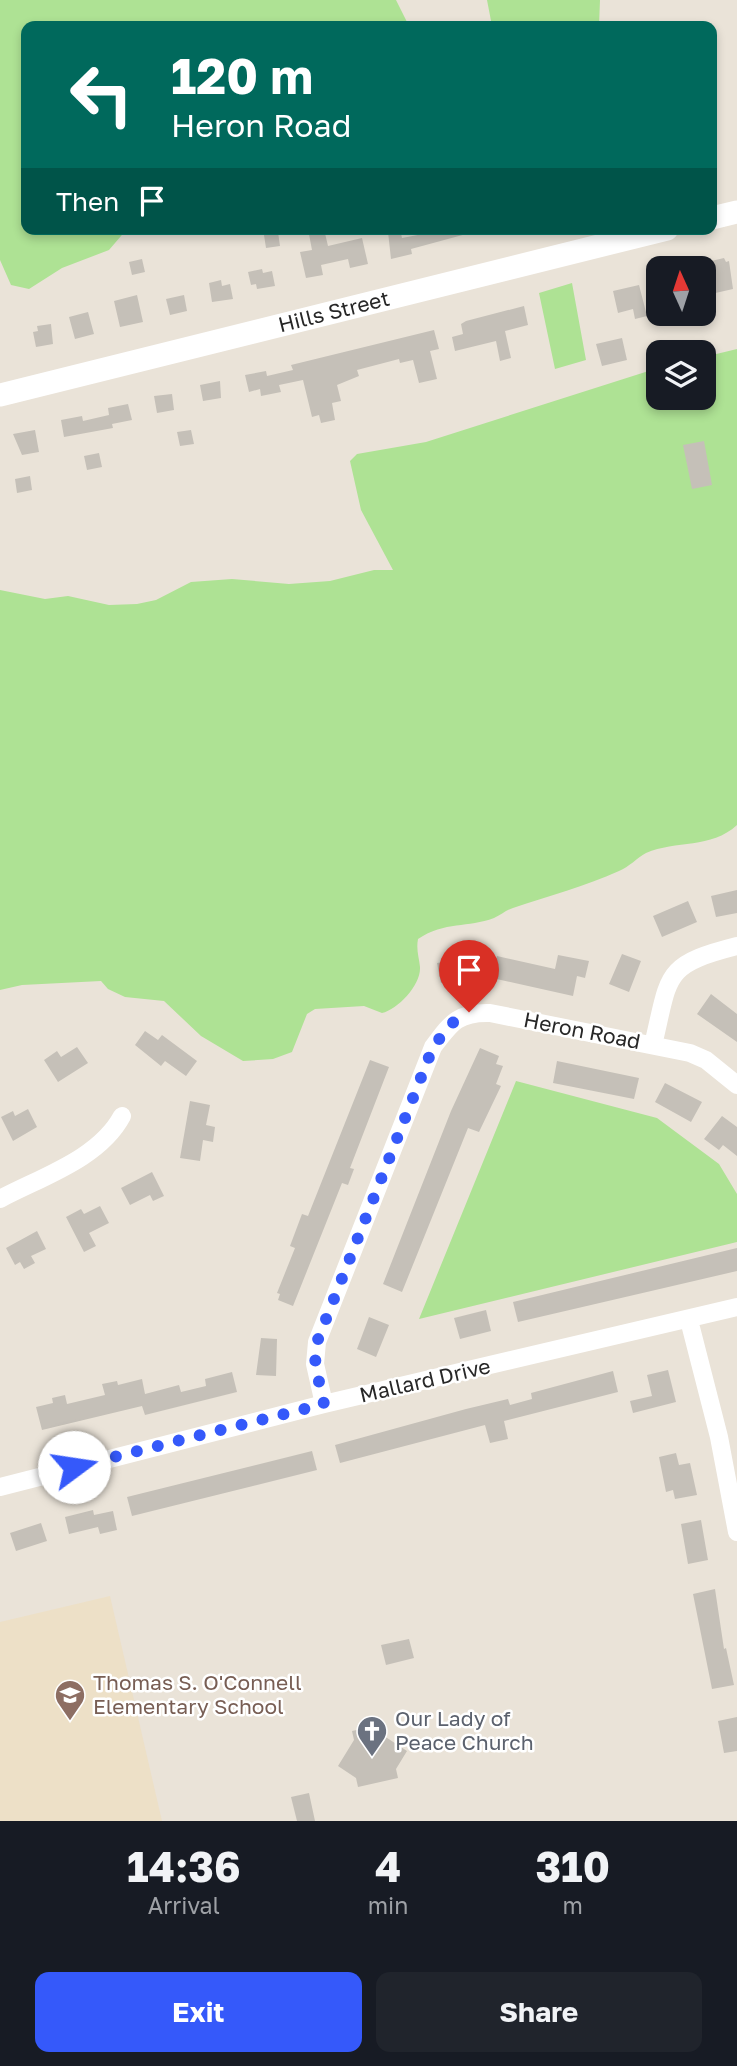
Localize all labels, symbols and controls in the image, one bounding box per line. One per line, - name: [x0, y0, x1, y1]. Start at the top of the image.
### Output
- text: 120 m: [171, 46, 313, 105]
- icon: left: [56, 49, 147, 140]
- text: Heron Road: [171, 106, 351, 144]
- icon: arrive: [133, 182, 171, 220]
- text: Then: [56, 186, 119, 217]
- north arrow: [646, 256, 716, 326]
- map controls: [646, 256, 716, 410]
- street label: Hills Street: [276, 285, 392, 337]
- button: layers: [646, 340, 716, 410]
- pin: [439, 940, 499, 1012]
- icon: arrive: [450, 951, 488, 989]
- street label: Heron Road: [522, 1006, 643, 1054]
- street label: Mallard Drive: [357, 1352, 493, 1408]
- position arrow: [37, 1430, 111, 1504]
- place label: Thomas S. O'Connell Elementary School: [93, 1669, 302, 1719]
- school or university icon: Thomas S. O'Connell Elementary School: [53, 1678, 87, 1722]
- place label: Our Lady of Peace Church: [395, 1705, 534, 1755]
- church icon: Our Lady of Peace Church: [355, 1714, 389, 1758]
- text: 14:36: [127, 1841, 241, 1891]
- text: 4: [375, 1841, 401, 1891]
- text: 310: [535, 1841, 610, 1891]
- text: Arrival: [148, 1891, 220, 1919]
- text: min: [368, 1891, 408, 1919]
- text: m: [562, 1891, 583, 1919]
- button: Exit: [35, 1972, 362, 2052]
- button: Share: [376, 1972, 702, 2052]

